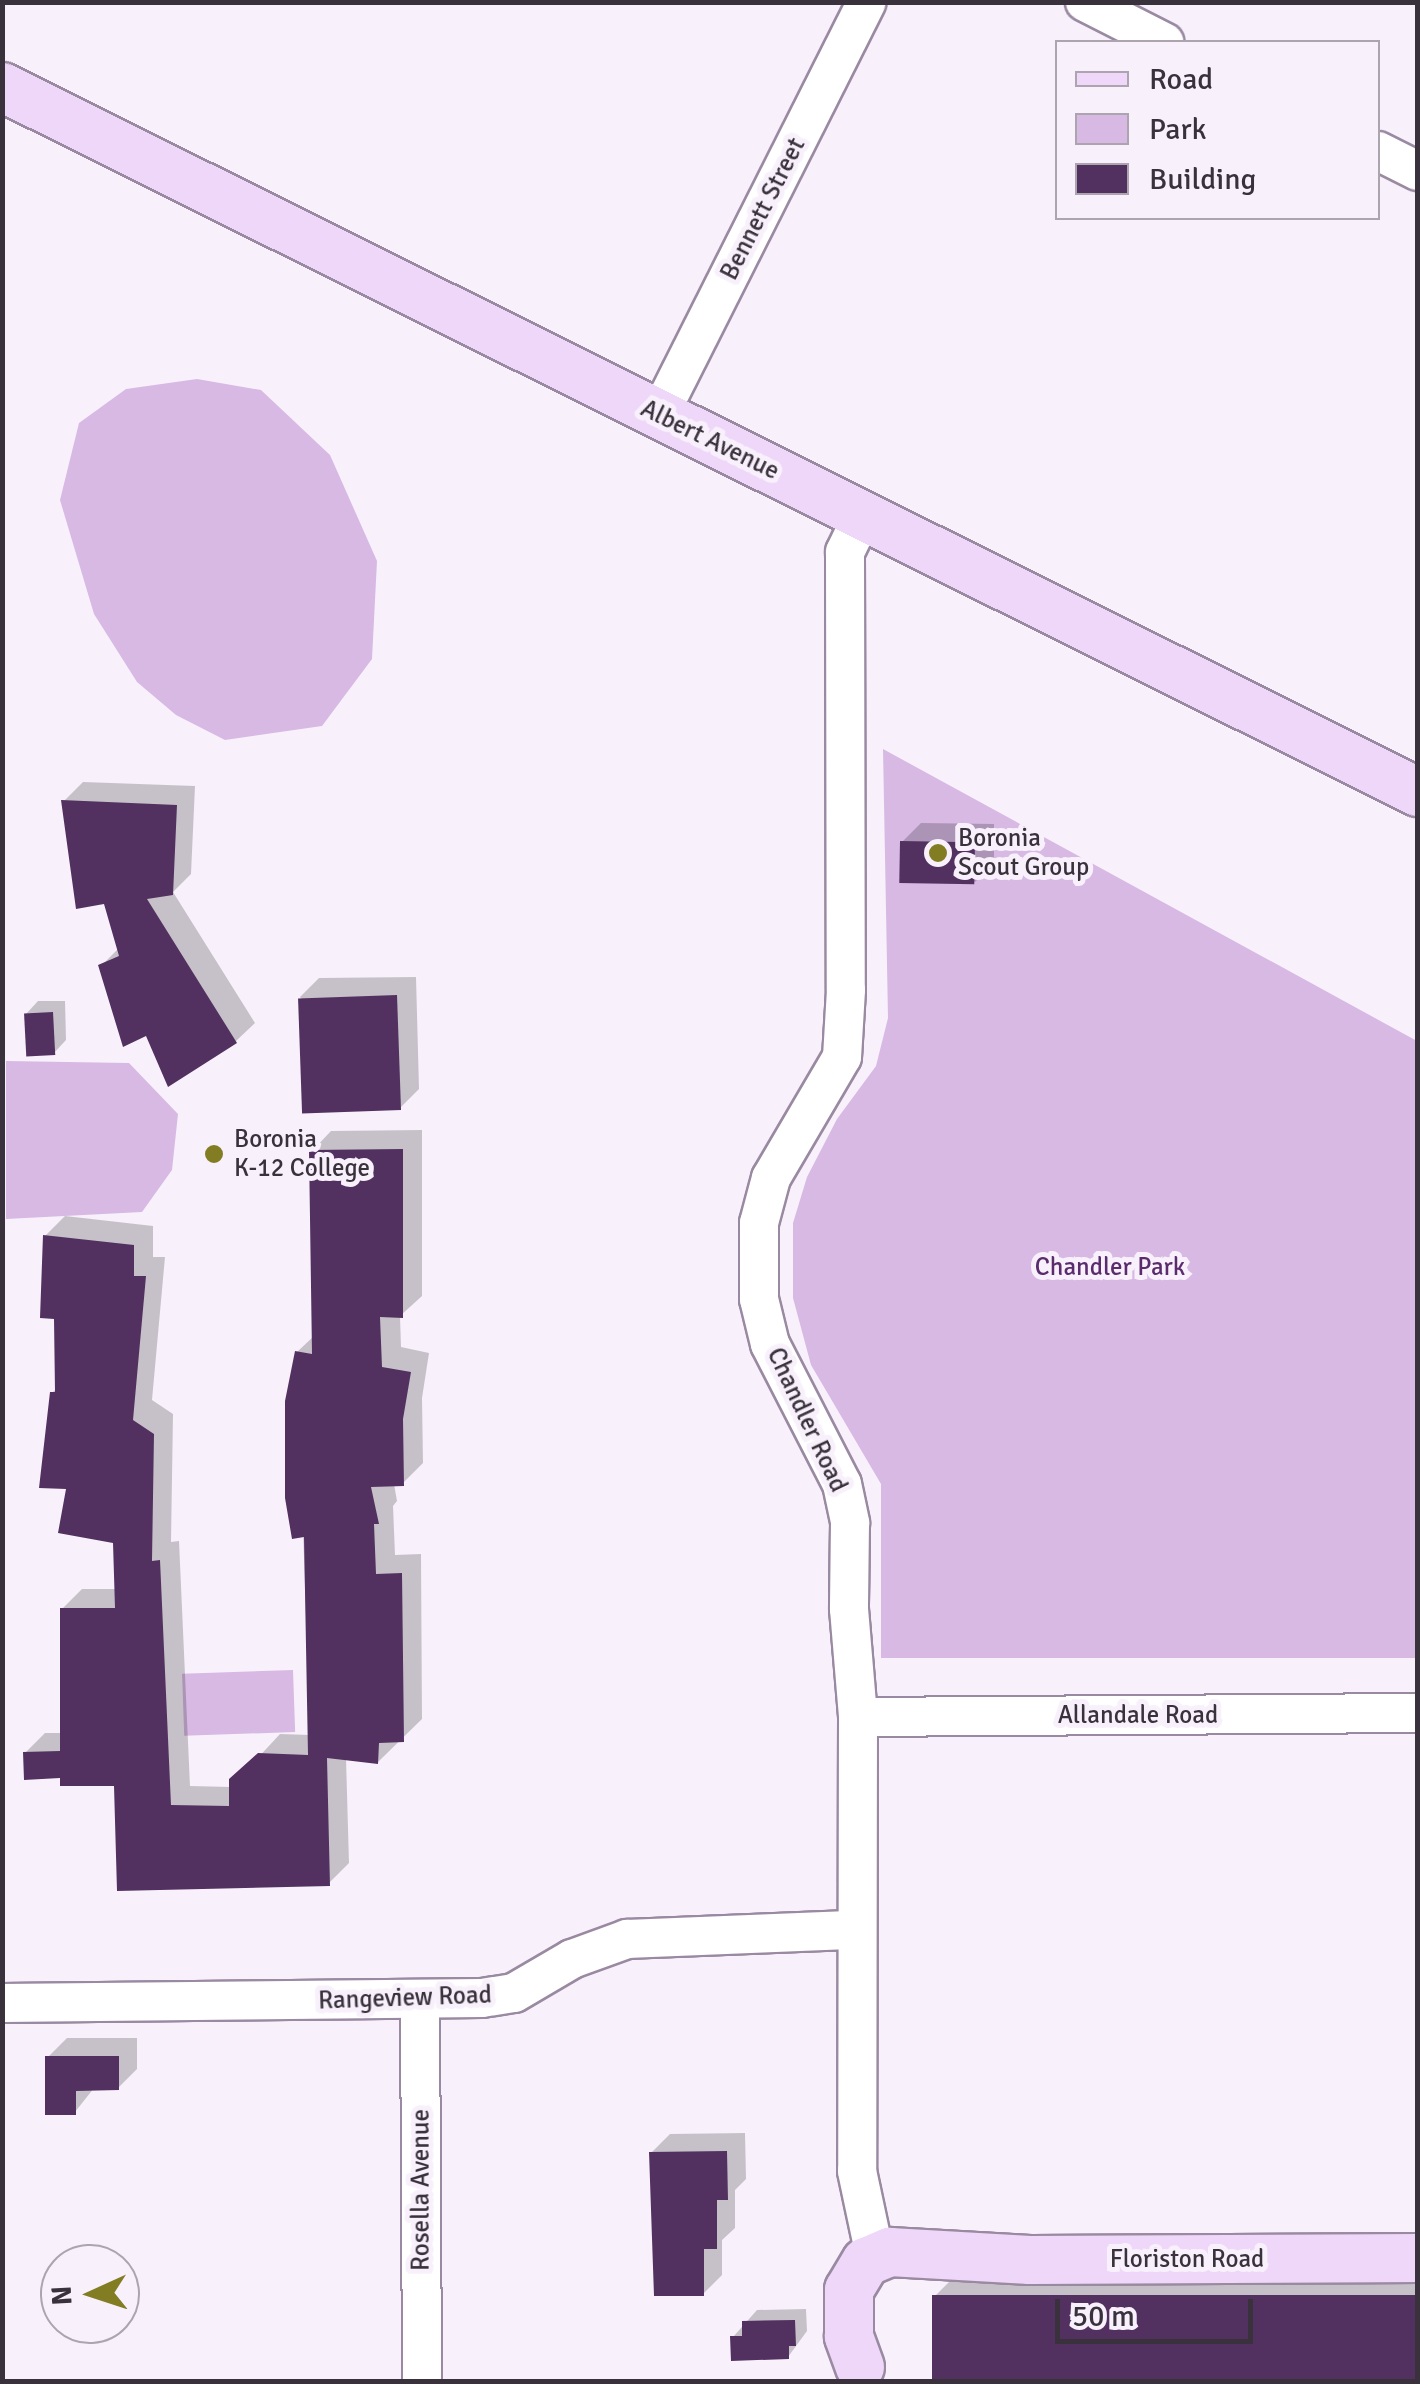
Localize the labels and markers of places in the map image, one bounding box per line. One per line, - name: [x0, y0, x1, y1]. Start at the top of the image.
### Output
- place label: Boronia Scout Group: [958, 824, 1089, 883]
- marker: Boronia Scout Group: [927, 842, 949, 864]
- place label: Boronia K-12 College: [234, 1125, 370, 1184]
- marker: Boronia K-12 College: [203, 1143, 225, 1165]

